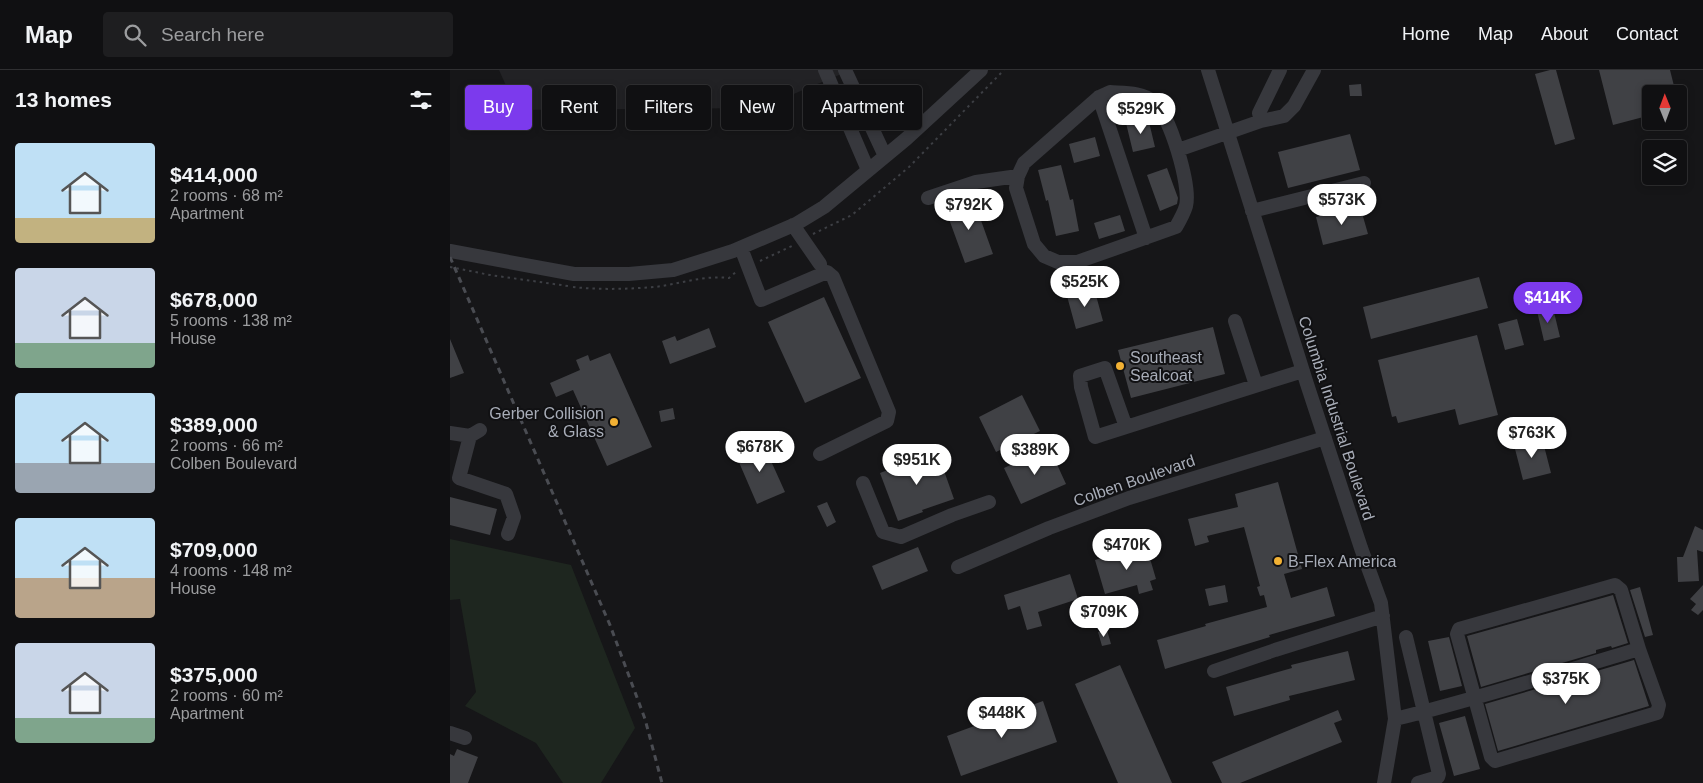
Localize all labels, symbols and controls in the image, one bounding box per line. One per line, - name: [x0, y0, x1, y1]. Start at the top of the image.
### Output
- search box: [103, 12, 453, 57]
- text: Map: [25, 21, 73, 48]
- icon: search: [121, 21, 149, 49]
- text: Search here: [161, 24, 265, 45]
- text: Home: [1402, 24, 1450, 44]
- text: Map: [1478, 24, 1513, 44]
- text: About: [1541, 24, 1588, 44]
- text: Contact: [1616, 24, 1678, 44]
- chip: Buy: [465, 85, 532, 130]
- chip: Rent: [542, 85, 616, 130]
- chip: Filters: [626, 85, 711, 130]
- chip: New: [721, 85, 793, 130]
- chip: Apartment: [803, 85, 922, 130]
- north arrow: [1642, 85, 1688, 130]
- map controls: [1642, 85, 1687, 185]
- icon: filters: [407, 86, 435, 114]
- text: 13 homes: [15, 88, 112, 111]
- pin: $529K: [1106, 92, 1176, 135]
- text: $529K: [1117, 100, 1165, 117]
- button: layers: [1642, 140, 1687, 185]
- icon: home: [55, 163, 115, 223]
- text: $414,000: [170, 163, 258, 186]
- pin: $573K: [1307, 184, 1377, 226]
- text: 2 rooms · 68 m²: [170, 187, 283, 204]
- pin: $792K: [934, 189, 1004, 231]
- text: $573K: [1318, 191, 1366, 208]
- text: $792K: [945, 196, 993, 213]
- text: Apartment: [170, 205, 244, 222]
- pin: $525K: [1050, 266, 1120, 308]
- text: $525K: [1061, 273, 1109, 290]
- pin: $414K: [1513, 282, 1583, 324]
- icon: home: [55, 288, 115, 348]
- text: $678,000: [170, 288, 258, 311]
- text: $414K: [1524, 289, 1572, 306]
- text: 5 rooms · 138 m²: [170, 312, 292, 329]
- street label: Columbia Industrial Boulevard: [1295, 314, 1378, 522]
- text: House: [170, 330, 216, 347]
- place label: Southeast Sealcoat: [1130, 349, 1203, 384]
- marker: Southeast Sealcoat: [1114, 360, 1126, 372]
- place label: Gerber Collision & Glass: [489, 405, 604, 440]
- icon: home: [55, 413, 115, 473]
- text: $389,000: [170, 413, 258, 436]
- marker: Gerber Collision & Glass: [608, 416, 620, 428]
- pin: $763K: [1497, 416, 1567, 459]
- text: $763K: [1508, 424, 1556, 441]
- pin: $678K: [725, 430, 795, 473]
- pin: $389K: [1000, 434, 1070, 476]
- text: 2 rooms · 66 m²: [170, 437, 283, 454]
- text: $678K: [736, 438, 784, 455]
- text: $389K: [1011, 441, 1059, 458]
- pin: $951K: [882, 444, 952, 486]
- text: $951K: [893, 451, 941, 468]
- street label: Colben Boulevard: [1071, 452, 1197, 509]
- text: Colben Boulevard: [170, 455, 297, 472]
- pin: $470K: [1092, 528, 1162, 571]
- text: $470K: [1103, 536, 1151, 553]
- icon: home: [55, 538, 115, 598]
- text: $709,000: [170, 538, 258, 561]
- place label: B-Flex America: [1288, 553, 1397, 570]
- marker: B-Flex America: [1272, 555, 1284, 567]
- text: 4 rooms · 148 m²: [170, 562, 292, 579]
- text: House: [170, 580, 216, 597]
- pin: $709K: [1069, 596, 1139, 638]
- text: $709K: [1080, 603, 1128, 620]
- pin: $375K: [1531, 662, 1601, 705]
- icon: home: [55, 663, 115, 723]
- text: $375,000: [170, 663, 258, 686]
- text: $375K: [1542, 670, 1590, 687]
- text: 2 rooms · 60 m²: [170, 687, 283, 704]
- pin: $448K: [967, 696, 1037, 739]
- text: $448K: [978, 704, 1026, 721]
- text: Apartment: [170, 705, 244, 722]

